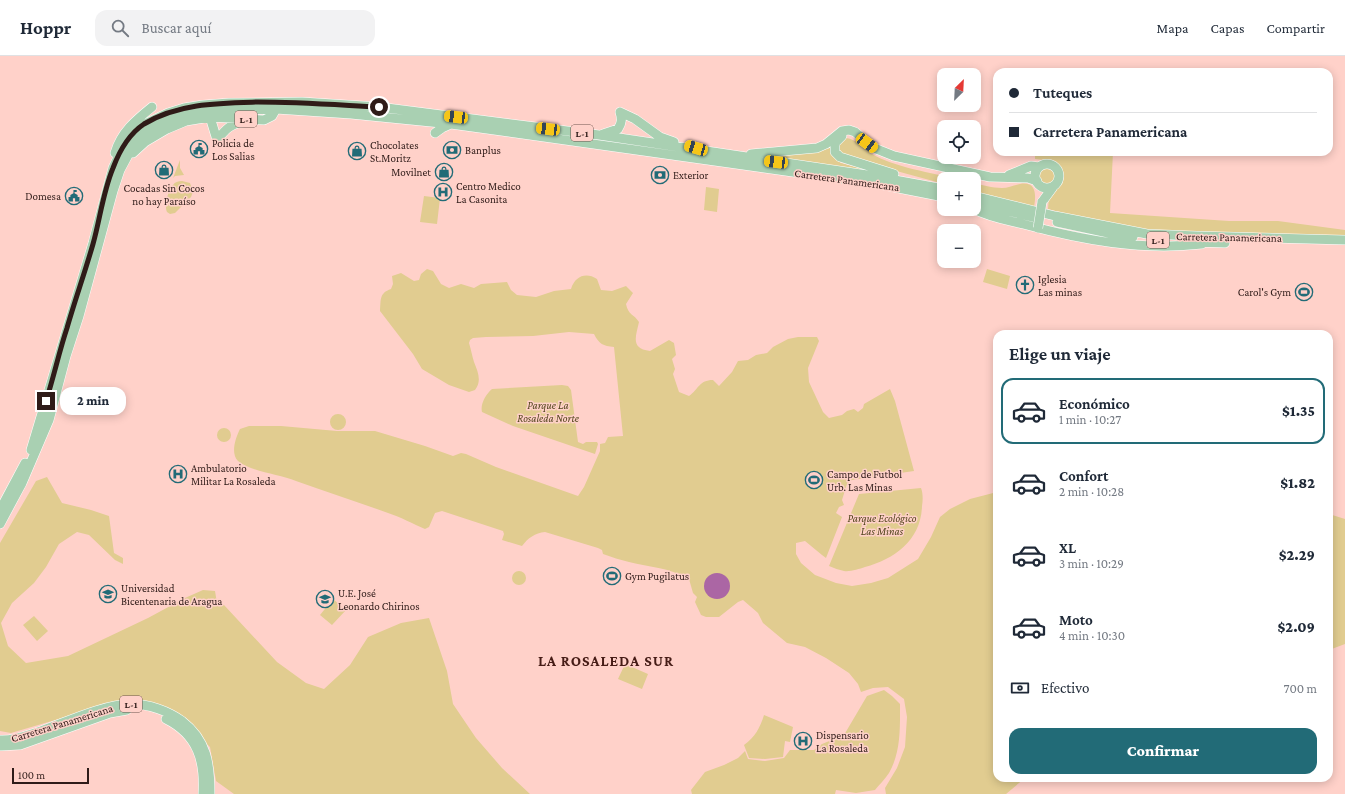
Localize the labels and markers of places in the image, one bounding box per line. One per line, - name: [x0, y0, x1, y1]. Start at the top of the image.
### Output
- place label: Policia de Los Salias: [212, 137, 255, 162]
- public building icon: Policia de Los Salias: [189, 139, 209, 159]
- place label: Chocolates St.Moritz: [370, 139, 419, 164]
- bank icon: Banplus: [442, 140, 462, 160]
- shop icon: Chocolates St.Moritz: [347, 141, 367, 161]
- place label: Banplus: [465, 144, 501, 157]
- shop icon: Cocadas Sin Cocos no hay Paraíso: [154, 160, 174, 180]
- shop icon: Movilnet: [434, 162, 454, 182]
- bank icon: Exterior: [650, 165, 670, 185]
- place label: Movilnet: [391, 166, 431, 178]
- place label: Exterior: [673, 169, 708, 181]
- place label: Centro Medico La Casonita: [456, 180, 521, 205]
- place label: Cocadas Sin Cocos no hay Paraíso: [124, 182, 205, 208]
- hospital icon: Centro Medico La Casonita: [433, 182, 453, 202]
- public building icon: Domesa: [64, 186, 84, 206]
- place label: Domesa: [25, 190, 61, 202]
- place label: Iglesia Las minas: [1038, 273, 1082, 298]
- church icon: Iglesia Las minas: [1015, 275, 1035, 295]
- sports icon: Carol's Gym: [1294, 282, 1314, 302]
- place label: Carol's Gym: [1238, 286, 1291, 299]
- place label: Ambulatorio Militar La Rosaleda: [191, 462, 276, 487]
- hospital icon: Ambulatorio Militar La Rosaleda: [168, 464, 188, 484]
- place label: Campo de Futbol Urb. Las Minas: [827, 468, 902, 493]
- sports icon: Campo de Futbol Urb. Las Minas: [804, 470, 824, 490]
- sports icon: Gym Pugilatus: [602, 566, 622, 586]
- place label: Gym Pugilatus: [625, 570, 689, 583]
- place label: Universidad Bicentenaria de Aragua: [121, 582, 222, 608]
- school or university icon: Universidad Bicentenaria de Aragua: [98, 584, 118, 604]
- place label: U.E. José Leonardo Chirinos: [338, 587, 420, 612]
- school or university icon: U.E. José Leonardo Chirinos: [315, 589, 335, 609]
- place label: Dispensario La Rosaleda: [816, 729, 869, 754]
- hospital icon: Dispensario La Rosaleda: [793, 731, 813, 751]

